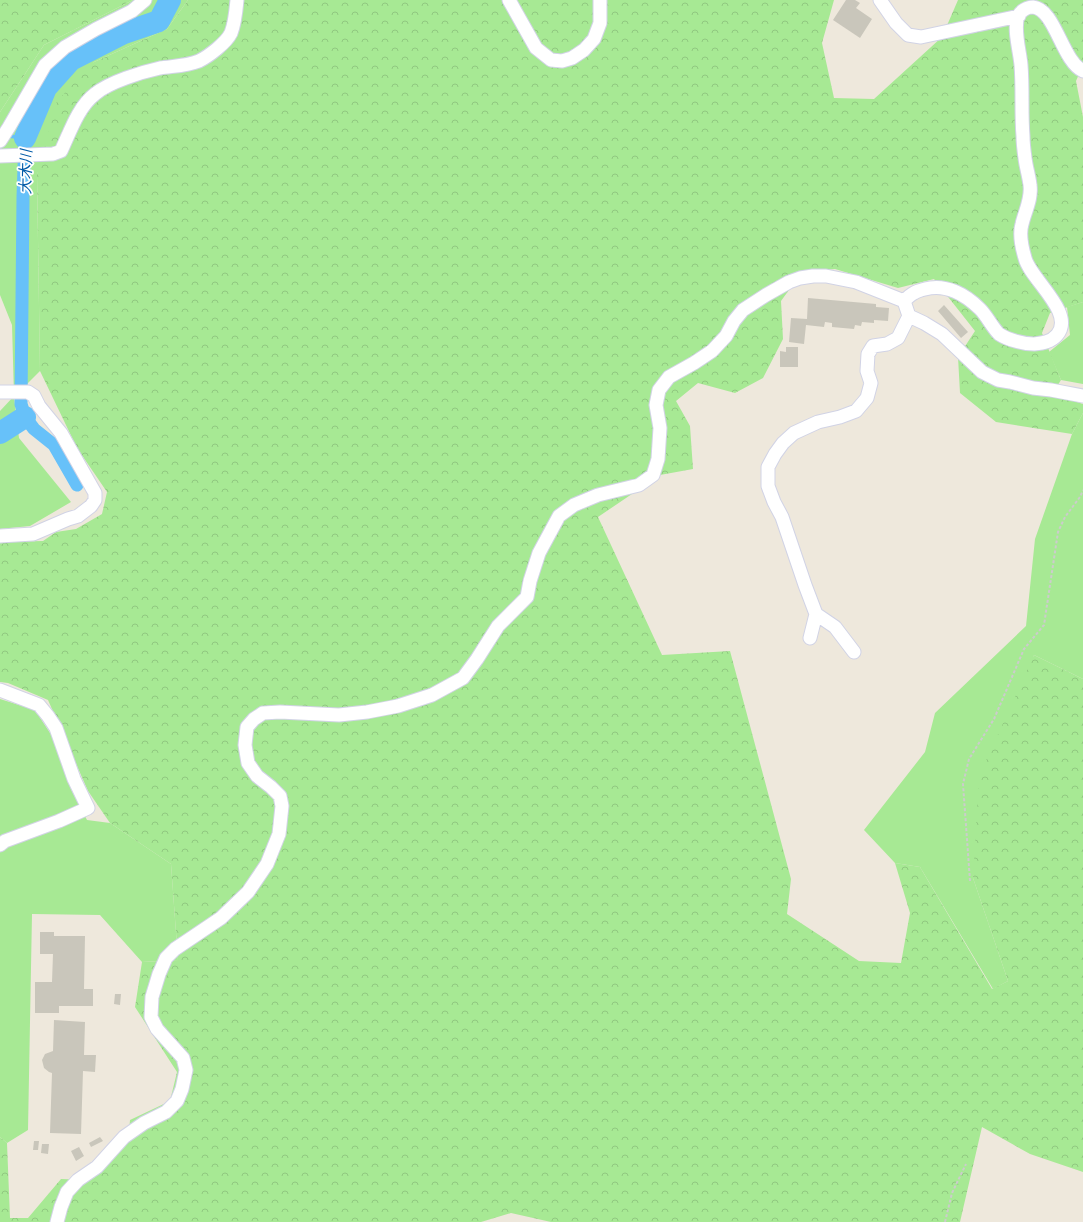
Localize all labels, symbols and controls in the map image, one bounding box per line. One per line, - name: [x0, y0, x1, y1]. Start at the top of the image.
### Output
- water label: 大木川: [16, 147, 34, 195]

